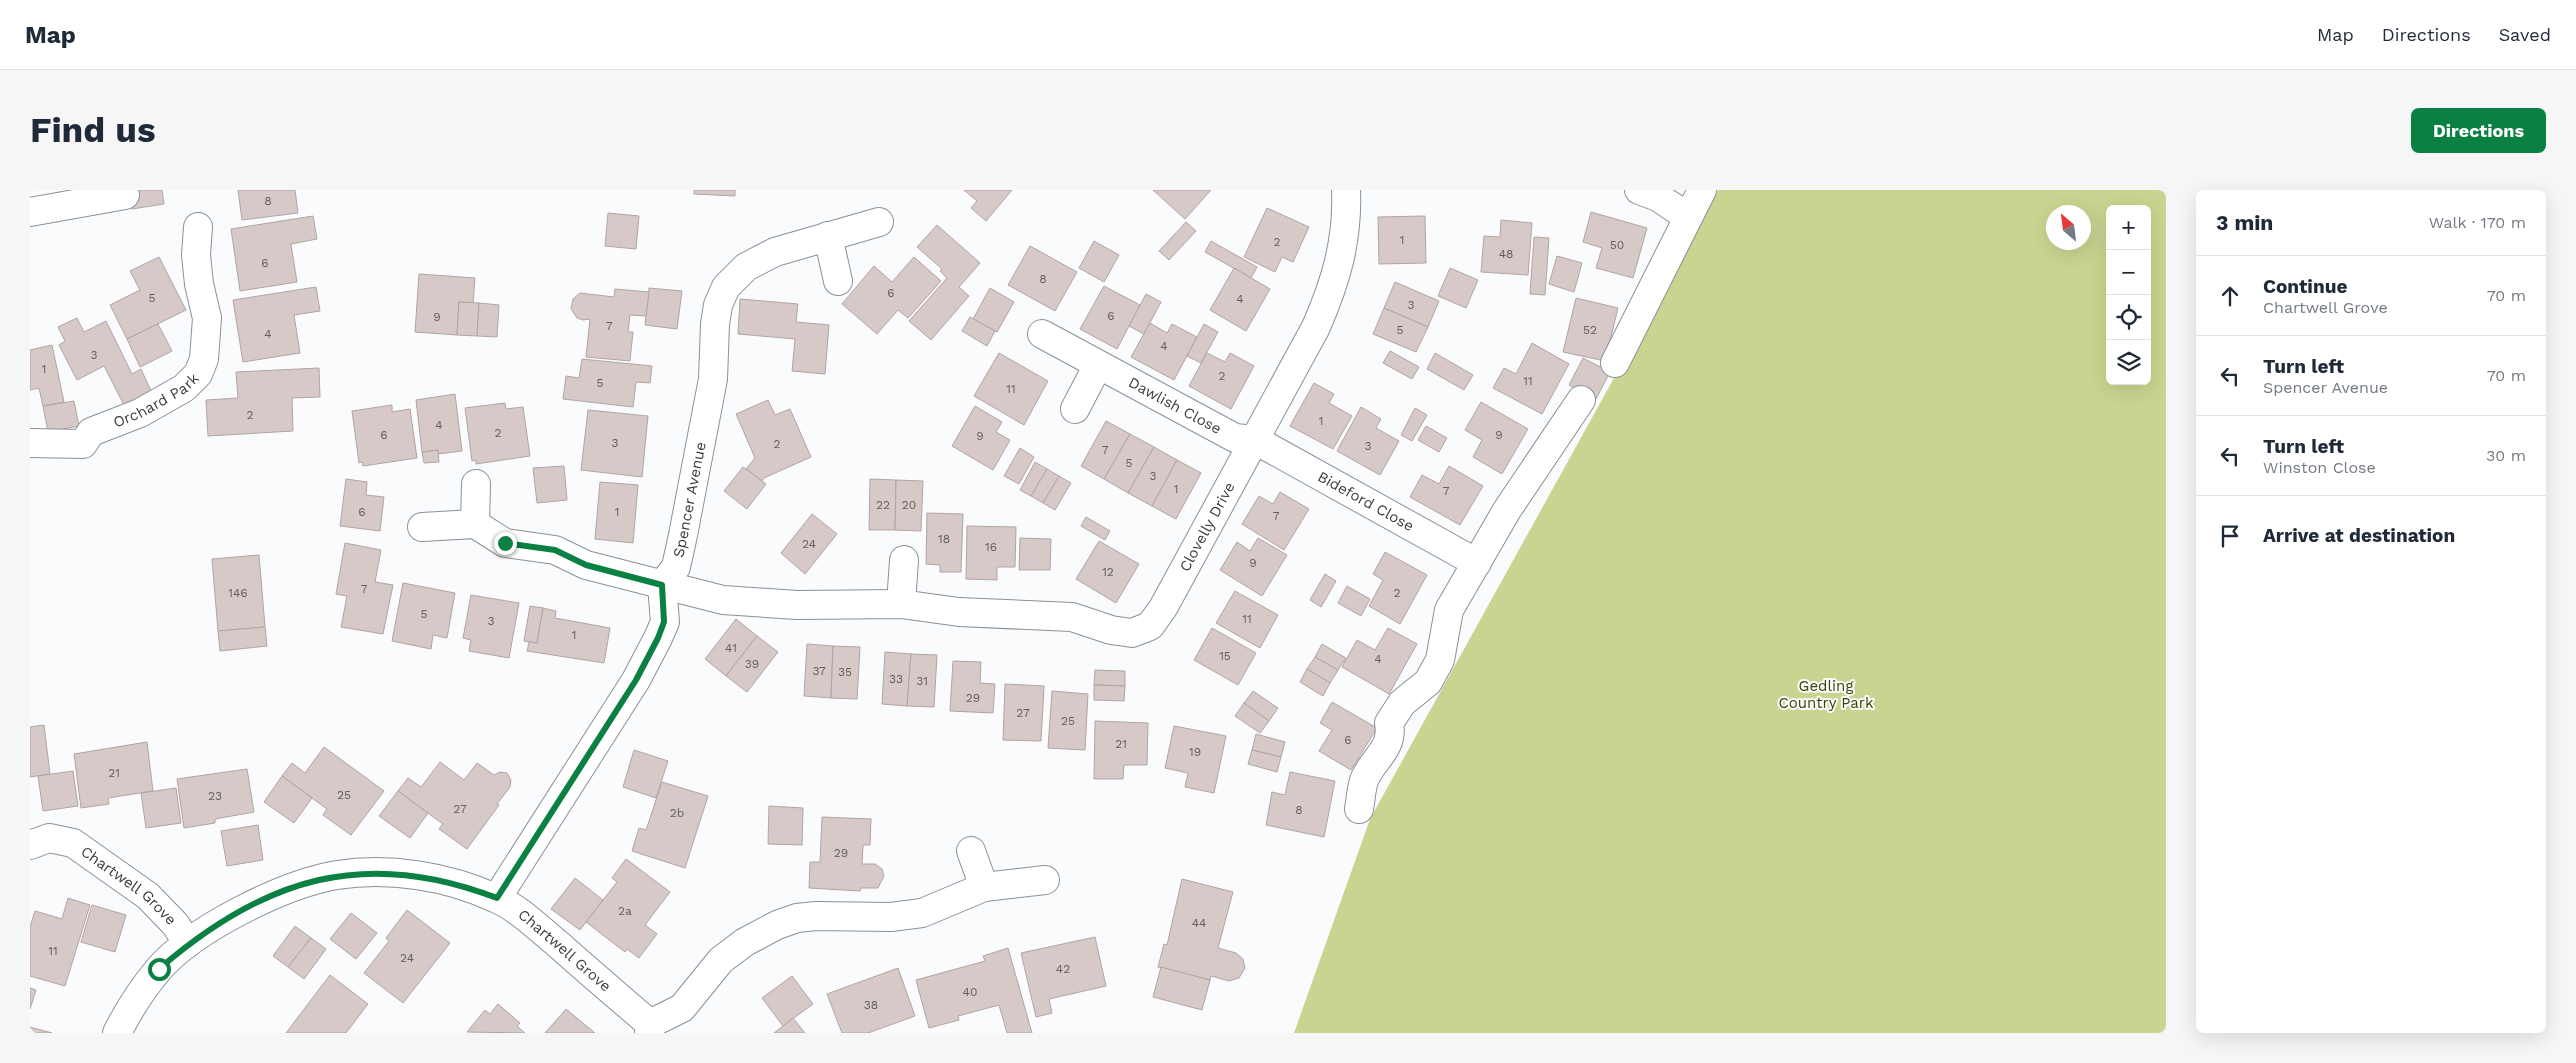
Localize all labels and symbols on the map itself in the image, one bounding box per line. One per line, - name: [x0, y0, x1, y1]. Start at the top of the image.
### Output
- house number: 8: [264, 194, 272, 208]
- north arrow: [2046, 205, 2091, 250]
- house number: 1: [1400, 233, 1404, 247]
- house number: 2: [1274, 235, 1281, 249]
- house number: 50: [1610, 238, 1624, 252]
- house number: 48: [1499, 247, 1513, 261]
- house number: 6: [261, 256, 269, 270]
- house number: 8: [1039, 272, 1047, 286]
- house number: 6: [887, 286, 895, 300]
- house number: 5: [149, 291, 156, 305]
- house number: 4: [1236, 292, 1244, 306]
- house number: 3: [1408, 298, 1415, 312]
- house number: 6: [1107, 309, 1115, 323]
- house number: 9: [433, 310, 441, 324]
- house number: 7: [606, 319, 613, 333]
- house number: 5: [1397, 323, 1404, 337]
- house number: 52: [1583, 323, 1597, 337]
- house number: 4: [264, 327, 272, 341]
- house number: 4: [1160, 339, 1168, 353]
- house number: 3: [91, 348, 98, 362]
- house number: 1: [42, 362, 46, 376]
- street label: Orchard Park: [111, 369, 203, 432]
- house number: 2: [1219, 369, 1226, 383]
- street label: Dawlish Close: [1125, 373, 1225, 438]
- house number: 11: [1523, 374, 1533, 388]
- house number: 5: [597, 376, 604, 390]
- house number: 11: [1006, 382, 1016, 396]
- house number: 2: [247, 408, 254, 422]
- house number: 1: [1319, 414, 1323, 428]
- house number: 4: [435, 418, 443, 432]
- house number: 2: [495, 426, 502, 440]
- house number: 6: [380, 428, 388, 442]
- house number: 9: [1495, 428, 1503, 442]
- house number: 9: [976, 429, 984, 443]
- house number: 3: [612, 436, 619, 450]
- house number: 2: [774, 437, 781, 451]
- house number: 3: [1365, 439, 1372, 453]
- street label: Spencer Avenue: [669, 440, 710, 559]
- house number: 7: [1102, 443, 1109, 457]
- house number: 5: [1126, 456, 1133, 470]
- street label: Bideford Close: [1314, 467, 1417, 535]
- house number: 3: [1150, 469, 1157, 483]
- street label: Clovelly Drive: [1176, 479, 1239, 575]
- house number: 1: [1174, 482, 1178, 496]
- house number: 7: [1443, 484, 1450, 498]
- house number: 22: [876, 498, 890, 512]
- house number: 20: [902, 498, 916, 512]
- house number: 6: [358, 505, 366, 519]
- house number: 1: [615, 505, 619, 519]
- house number: 7: [1273, 509, 1280, 523]
- route end: [494, 532, 517, 555]
- house number: 18: [938, 532, 950, 546]
- house number: 24: [802, 537, 816, 551]
- house number: 16: [985, 540, 997, 554]
- house number: 9: [1249, 556, 1257, 570]
- house number: 12: [1102, 565, 1114, 579]
- house number: 7: [361, 582, 368, 596]
- house number: 146: [228, 586, 248, 600]
- house number: 2: [1394, 586, 1401, 600]
- house number: 5: [421, 607, 428, 621]
- house number: 11: [1242, 612, 1252, 626]
- house number: 3: [488, 614, 495, 628]
- house number: 1: [572, 628, 576, 642]
- house number: 41: [725, 641, 737, 655]
- house number: 15: [1219, 649, 1231, 663]
- house number: 4: [1374, 652, 1382, 666]
- house number: 39: [745, 657, 759, 671]
- house number: 37: [812, 664, 826, 678]
- house number: 35: [838, 665, 852, 679]
- house number: 33: [889, 672, 903, 686]
- house number: 31: [916, 674, 928, 688]
- park label: Gedling Country Park: [1779, 677, 1874, 712]
- house number: 29: [966, 691, 980, 705]
- house number: 27: [1016, 706, 1030, 720]
- house number: 25: [1061, 714, 1075, 728]
- house number: 6: [1344, 733, 1352, 747]
- house number: 21: [1115, 737, 1127, 751]
- house number: 19: [1189, 745, 1201, 759]
- house number: 21: [108, 766, 120, 780]
- house number: 25: [337, 788, 351, 802]
- house number: 23: [208, 789, 222, 803]
- house number: 27: [453, 802, 467, 816]
- house number: 8: [1295, 803, 1303, 817]
- house number: 2b: [670, 806, 684, 820]
- street label: Chartwell Grove: [77, 842, 180, 929]
- house number: 29: [834, 846, 848, 860]
- house number: 2a: [618, 904, 632, 918]
- street label: Chartwell Grove: [514, 905, 615, 996]
- house number: 44: [1192, 916, 1206, 930]
- house number: 11: [48, 944, 58, 958]
- house number: 24: [400, 951, 414, 965]
- route start: [148, 958, 171, 981]
- house number: 42: [1056, 962, 1070, 976]
- house number: 40: [963, 985, 977, 999]
- house number: 38: [864, 998, 878, 1012]

